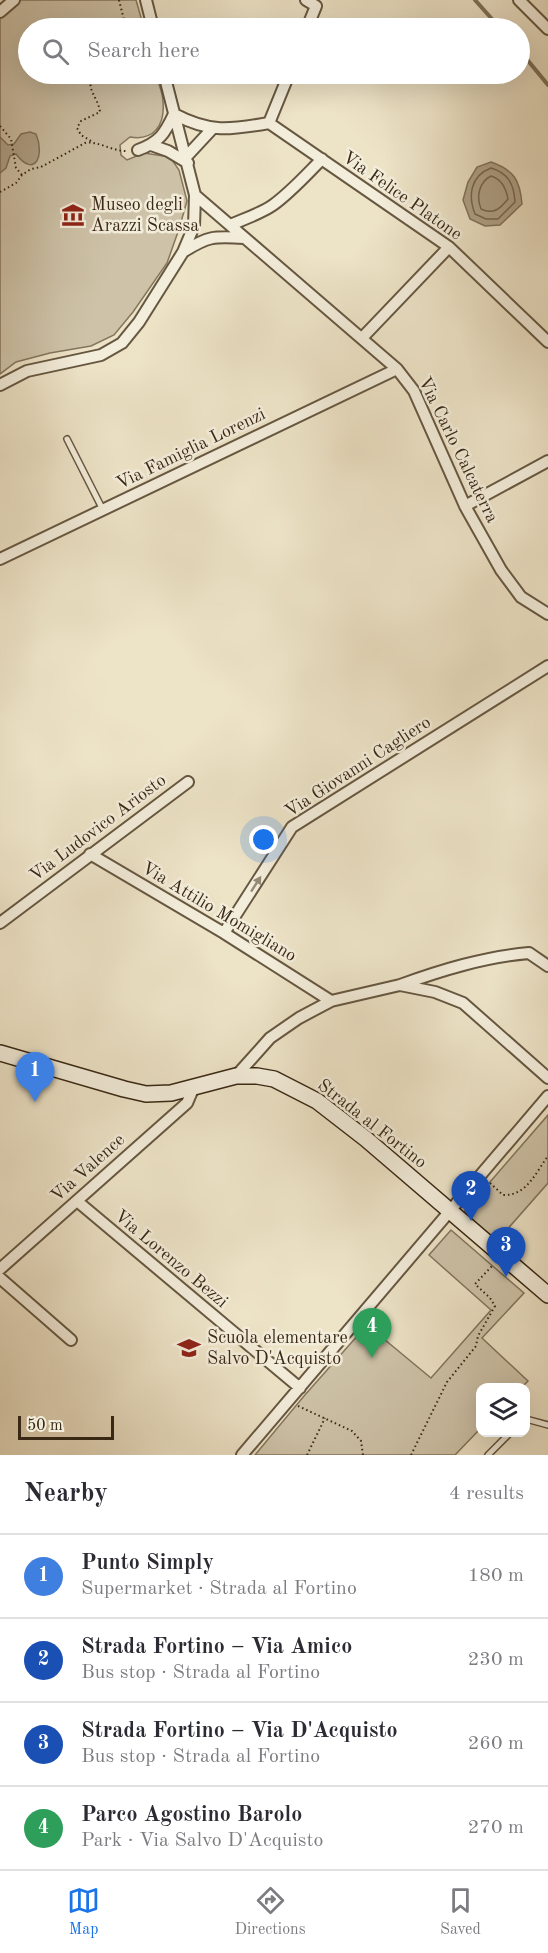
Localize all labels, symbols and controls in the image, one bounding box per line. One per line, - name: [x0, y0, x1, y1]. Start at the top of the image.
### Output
- search box: [18, 18, 530, 84]
- icon: search: [39, 35, 72, 68]
- text: Search here: [87, 40, 200, 62]
- street label: Via Felice Platone: [339, 148, 465, 244]
- place label: Museo degli Arazzi Scassa: [91, 196, 199, 235]
- museum icon: Museo degli Arazzi Scassa: [60, 202, 86, 228]
- street label: Via Carlo Calcaterra: [415, 374, 501, 526]
- street label: Via Famiglia Lorenzi: [114, 405, 269, 493]
- street label: Via Giovanni Cagliero: [282, 713, 434, 821]
- street label: Via Ludovico Ariosto: [27, 771, 169, 885]
- your location: [249, 825, 278, 854]
- street label: Via Attilio Momigliano: [139, 859, 300, 965]
- one-way arrow: [250, 876, 261, 892]
- pin: 1: [15, 1052, 54, 1102]
- street label: Strada al Fortino: [314, 1076, 430, 1172]
- street label: Via Valence: [48, 1130, 128, 1206]
- pin: 2: [452, 1172, 490, 1221]
- street label: Via Lorenzo Bezzi: [111, 1207, 231, 1311]
- pin: 3: [486, 1228, 526, 1277]
- pin: 4: [352, 1308, 392, 1358]
- place label: Scuola elementare Salvo D'Acquisto: [207, 1329, 348, 1368]
- school or university icon: Scuola elementare Salvo D'Acquisto: [176, 1335, 202, 1361]
- map controls: [476, 1383, 530, 1437]
- button: layers: [476, 1383, 530, 1437]
- scale bar: [18, 1413, 114, 1440]
- text: 50 m: [27, 1418, 63, 1434]
- text: Nearby: [24, 1481, 108, 1507]
- text: 4 results: [449, 1484, 524, 1504]
- text: Punto Simply: [81, 1552, 214, 1574]
- text: 1: [38, 1566, 49, 1586]
- text: 180 m: [468, 1566, 524, 1586]
- text: Supermarket · Strada al Fortino: [81, 1579, 357, 1599]
- text: Strada Fortino – Via Amico: [81, 1636, 352, 1658]
- text: 2: [38, 1650, 49, 1670]
- text: 230 m: [468, 1650, 524, 1670]
- text: Bus stop · Strada al Fortino: [81, 1663, 320, 1683]
- text: Strada Fortino – Via D'Acquisto: [81, 1720, 398, 1742]
- text: 3: [38, 1734, 49, 1754]
- text: 260 m: [468, 1734, 524, 1754]
- text: Bus stop · Strada al Fortino: [81, 1747, 320, 1767]
- text: Parco Agostino Barolo: [81, 1804, 302, 1826]
- text: 4: [38, 1818, 49, 1838]
- text: 270 m: [468, 1818, 524, 1838]
- text: Park · Via Salvo D'Acquisto: [81, 1831, 323, 1851]
- tab: Map: [67, 1884, 100, 1940]
- tab: Directions: [235, 1884, 306, 1940]
- tab: Saved: [440, 1884, 481, 1940]

